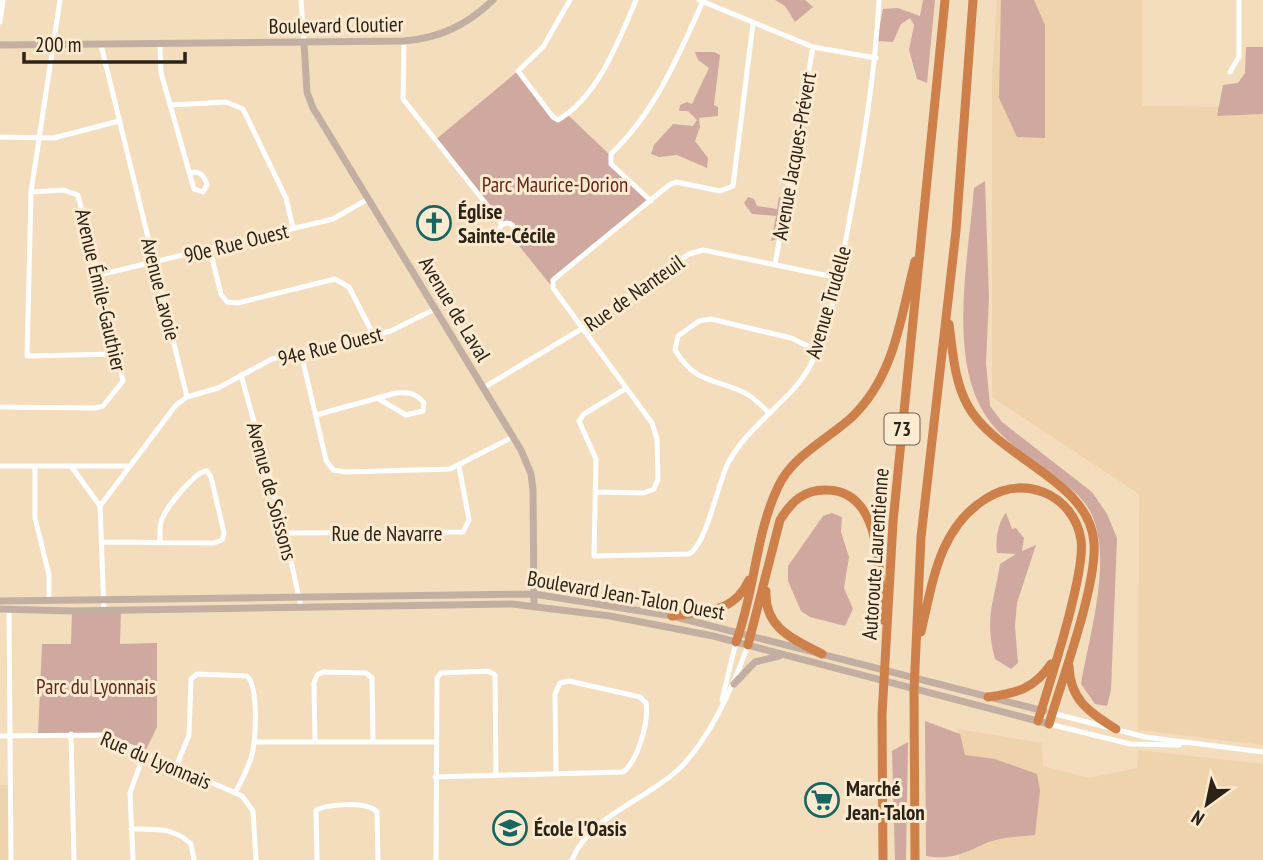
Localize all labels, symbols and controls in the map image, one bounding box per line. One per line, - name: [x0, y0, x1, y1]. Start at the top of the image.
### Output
- street label: Boulevard Cloutier: [268, 10, 404, 40]
- scale bar: [24, 21, 186, 65]
- text: 200 m: [35, 31, 81, 58]
- street label: Avenue Jacques-Prévert: [766, 70, 822, 242]
- park label: Parc Maurice-Dorion: [482, 171, 628, 198]
- place label: Église Sainte-Cécile: [458, 198, 556, 249]
- church icon: Église Sainte-Cécile: [415, 204, 453, 242]
- street label: Avenue Émile-Gauthier: [69, 206, 133, 374]
- street label: 90e Rue Ouest: [181, 217, 291, 269]
- street label: Avenue Lavoie: [135, 235, 187, 343]
- street label: Avenue Trudelle: [799, 243, 857, 361]
- street label: Rue de Nanteuil: [579, 249, 689, 337]
- street label: Avenue de Laval: [413, 251, 497, 367]
- street label: 94e Rue Ouest: [275, 320, 385, 372]
- road number: 73: [884, 414, 920, 444]
- street label: Avenue de Soissons: [241, 419, 303, 563]
- street label: Autoroute Laurentienne: [856, 467, 894, 641]
- street label: Rue de Navarre: [332, 520, 442, 547]
- street label: Boulevard Jean-Talon Ouest: [525, 564, 727, 626]
- park label: Parc du Lyonnais: [36, 673, 156, 700]
- street label: Rue du Lyonnais: [97, 725, 215, 795]
- north arrow: [1172, 769, 1242, 839]
- place label: Marché Jean-Talon: [845, 775, 925, 826]
- supermarket icon: Marché Jean-Talon: [803, 781, 841, 819]
- text: N: [1187, 805, 1209, 831]
- school or university icon: École l'Oasis: [491, 809, 529, 847]
- place label: École l'Oasis: [534, 815, 627, 842]

